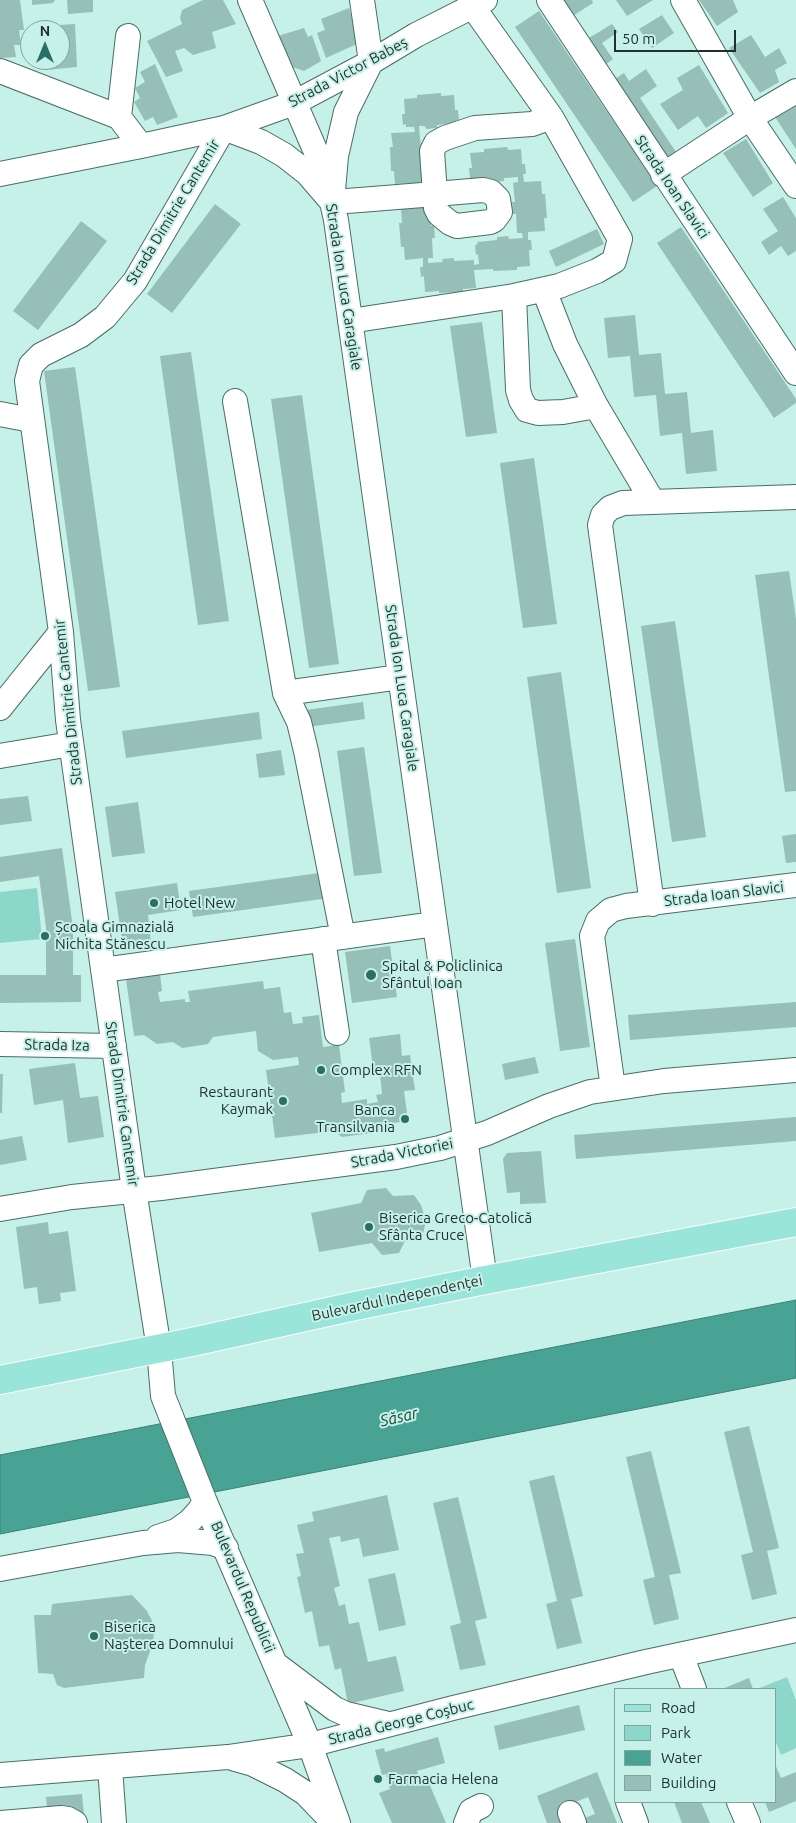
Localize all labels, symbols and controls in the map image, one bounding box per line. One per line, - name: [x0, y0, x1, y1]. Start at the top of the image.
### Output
- north arrow: [20, 20, 70, 70]
- scale bar: [616, 20, 738, 52]
- text: N: [40, 23, 50, 39]
- text: 50 m: [622, 30, 655, 47]
- street label: Strada Victor Babeș: [285, 33, 411, 111]
- street label: Strada Ioan Slavici: [631, 132, 713, 242]
- street label: Strada Dimitrie Cantemir: [122, 136, 224, 288]
- street label: Strada Ion Luca Caragiale: [322, 202, 366, 372]
- street label: Strada Ion Luca Caragiale: [381, 603, 423, 773]
- street label: Strada Dimitrie Cantemir: [50, 618, 86, 786]
- street label: Strada Ioan Slavici: [663, 878, 785, 910]
- place label: Hotel New: [164, 894, 235, 912]
- marker: Hotel New: [148, 897, 160, 909]
- place label: Școala Gimnazială Nichita Stănescu: [55, 918, 174, 953]
- marker: Școala Gimnazială Nichita Stănescu: [39, 930, 51, 942]
- place label: Spital & Policlinica Sfântul Ioan: [382, 957, 503, 992]
- marker: Spital & Policlinica Sfântul Ioan: [364, 968, 378, 982]
- street label: Strada Dimitrie Cantemir: [101, 1020, 143, 1188]
- street label: Strada Iza: [24, 1035, 90, 1055]
- place label: Complex RFN: [331, 1061, 422, 1079]
- marker: Complex RFN: [315, 1064, 327, 1076]
- place label: Restaurant Kaymak: [199, 1083, 273, 1118]
- marker: Restaurant Kaymak: [277, 1095, 289, 1107]
- place label: Banca Transilvania: [316, 1101, 395, 1136]
- marker: Banca Transilvania: [399, 1113, 411, 1125]
- street label: Strada Victoriei: [349, 1134, 455, 1172]
- place label: Biserica Greco-Catolică Sfânta Cruce: [379, 1209, 532, 1244]
- marker: Biserica Greco-Catolică Sfânta Cruce: [363, 1221, 375, 1233]
- street label: Bulevardul Independenței: [310, 1271, 484, 1325]
- water label: Săsar: [378, 1403, 420, 1431]
- street label: Bulevardul Republicii: [207, 1518, 279, 1656]
- place label: Biserica Nașterea Domnului: [104, 1618, 234, 1653]
- marker: Biserica Nașterea Domnului: [88, 1630, 100, 1642]
- legend: [614, 1688, 776, 1803]
- street label: Strada George Coșbuc: [327, 1695, 475, 1749]
- text: Road: [661, 1699, 696, 1716]
- text: Park: [661, 1724, 691, 1741]
- text: Water: [661, 1749, 702, 1766]
- place label: Farmacia Helena: [388, 1770, 498, 1788]
- marker: Farmacia Helena: [372, 1773, 384, 1785]
- text: Building: [661, 1774, 716, 1791]

